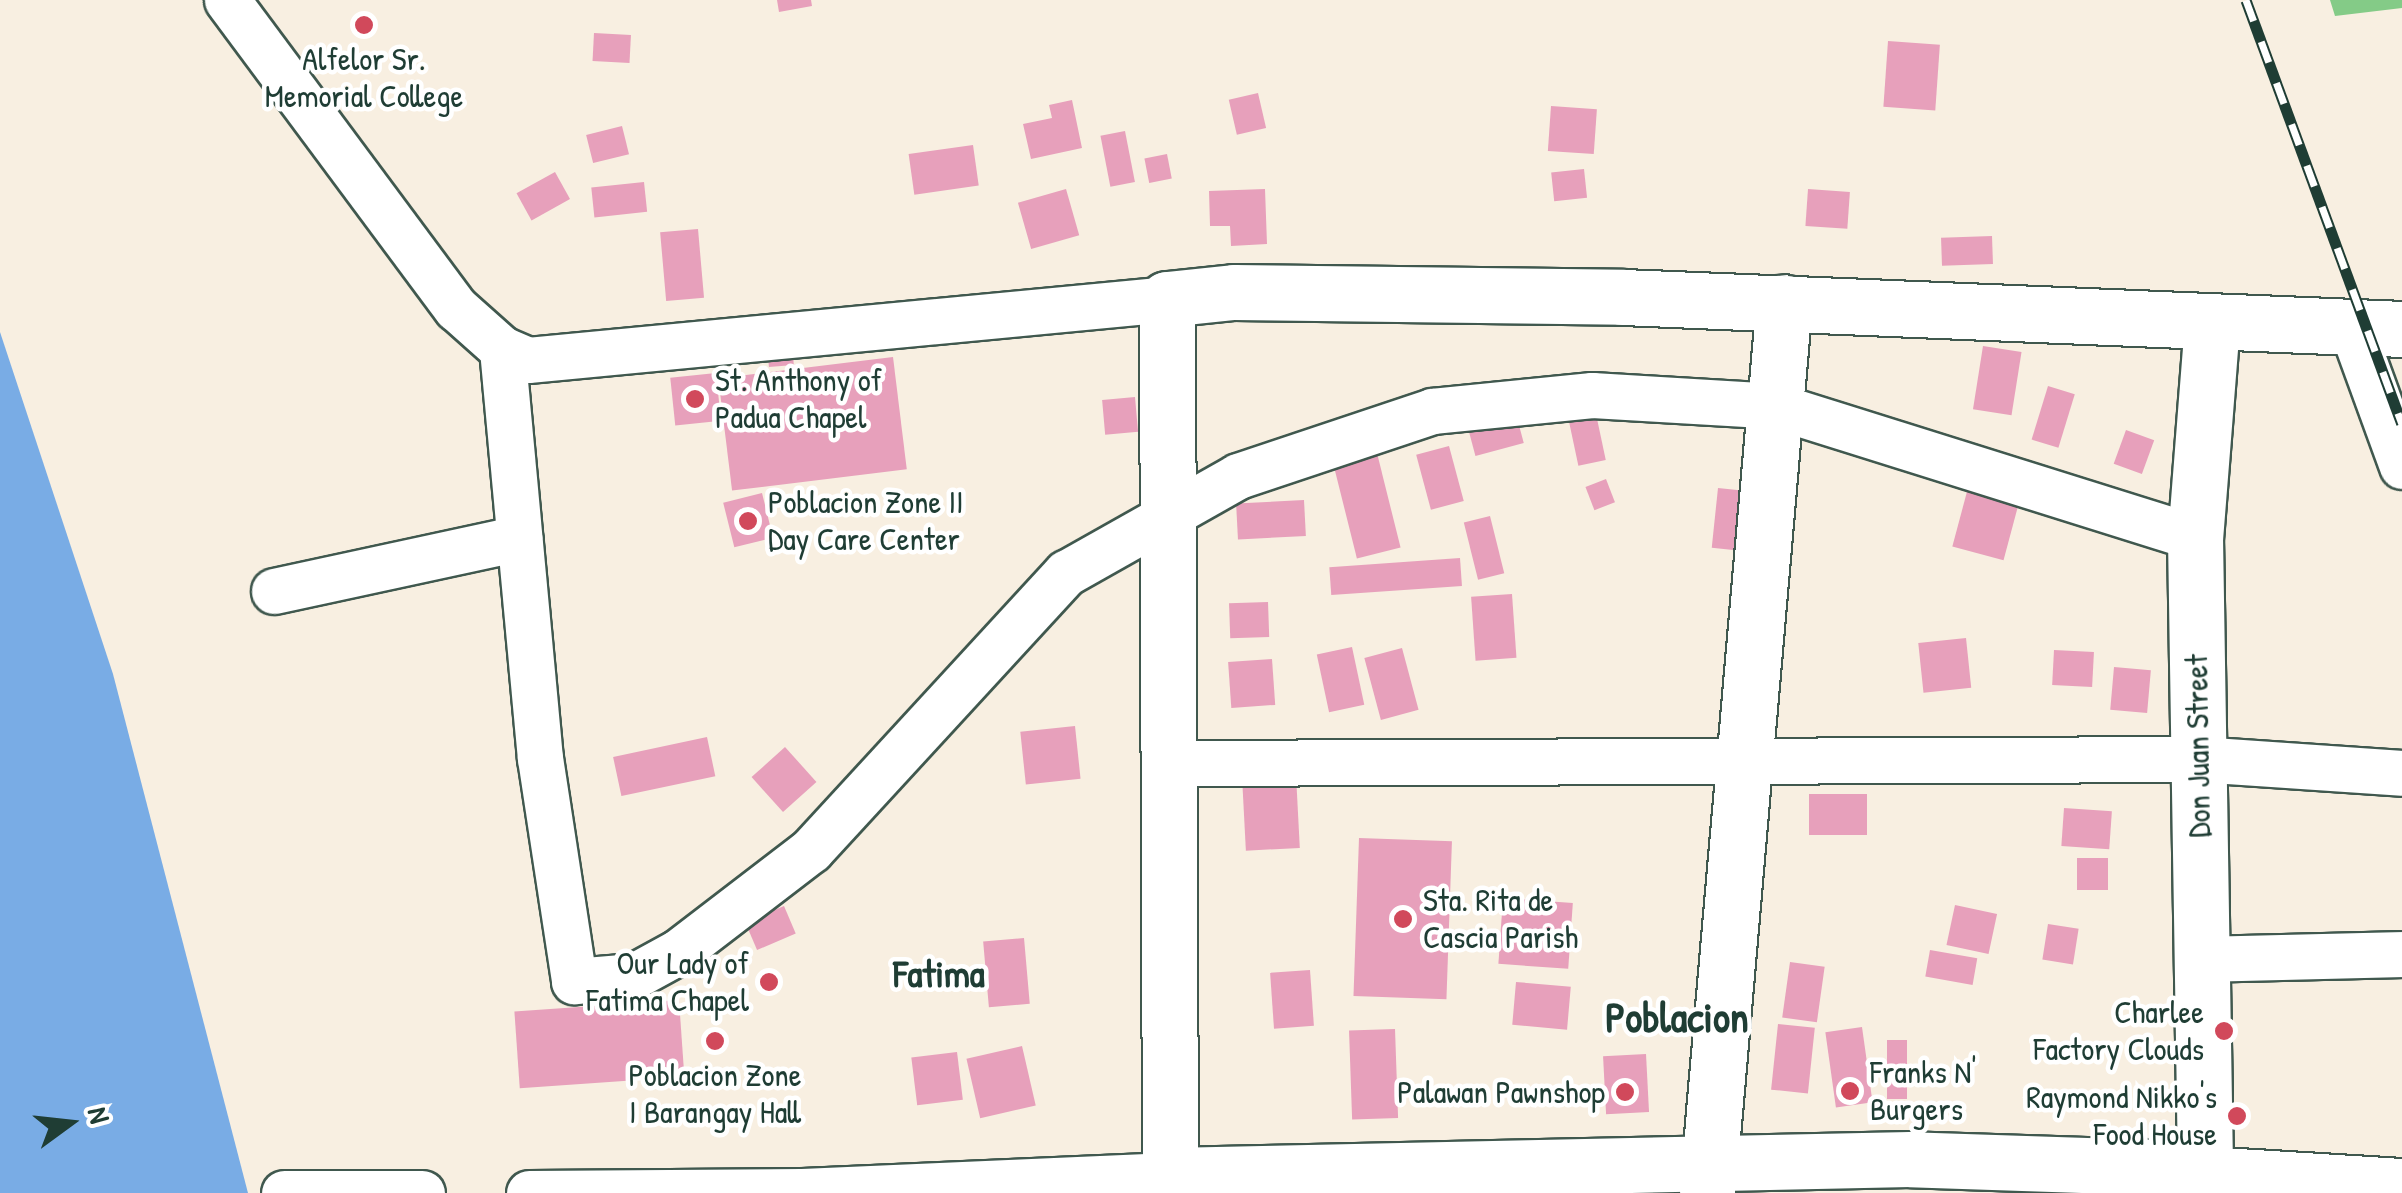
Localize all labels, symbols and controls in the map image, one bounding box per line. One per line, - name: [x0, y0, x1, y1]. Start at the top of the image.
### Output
- marker: Alfelor Sr. Memorial College: [353, 14, 375, 36]
- place label: Alfelor Sr. Memorial College: [265, 41, 463, 116]
- place label: St. Anthony of Padua Chapel: [715, 362, 882, 437]
- marker: St. Anthony of Padua Chapel: [684, 388, 706, 410]
- place label: Poblacion Zone II Day Care Center: [768, 484, 964, 559]
- marker: Poblacion Zone II Day Care Center: [737, 510, 759, 532]
- street label: Don Juan Street: [2177, 654, 2219, 838]
- place label: Sta. Rita de Cascia Parish: [1423, 882, 1578, 957]
- marker: Sta. Rita de Cascia Parish: [1392, 908, 1414, 930]
- place label: Our Lady of Fatima Chapel: [586, 945, 749, 1020]
- district label: Fatima: [893, 951, 985, 997]
- marker: Our Lady of Fatima Chapel: [758, 971, 780, 993]
- district label: Poblacion: [1605, 992, 1749, 1042]
- place label: Charlee Factory Clouds: [2033, 994, 2204, 1069]
- marker: Charlee Factory Clouds: [2213, 1020, 2235, 1042]
- marker: Poblacion Zone I Barangay Hall: [704, 1030, 726, 1052]
- place label: Franks N' Burgers: [1870, 1054, 1977, 1129]
- place label: Poblacion Zone I Barangay Hall: [628, 1057, 802, 1132]
- north arrow: [20, 1073, 120, 1173]
- place label: Palawan Pawnshop: [1397, 1073, 1605, 1111]
- place label: Raymond Nikko's Food House: [2026, 1079, 2217, 1154]
- marker: Franks N' Burgers: [1839, 1080, 1861, 1102]
- marker: Palawan Pawnshop: [1614, 1081, 1636, 1103]
- text: N: [79, 1103, 119, 1127]
- marker: Raymond Nikko's Food House: [2226, 1105, 2248, 1127]

